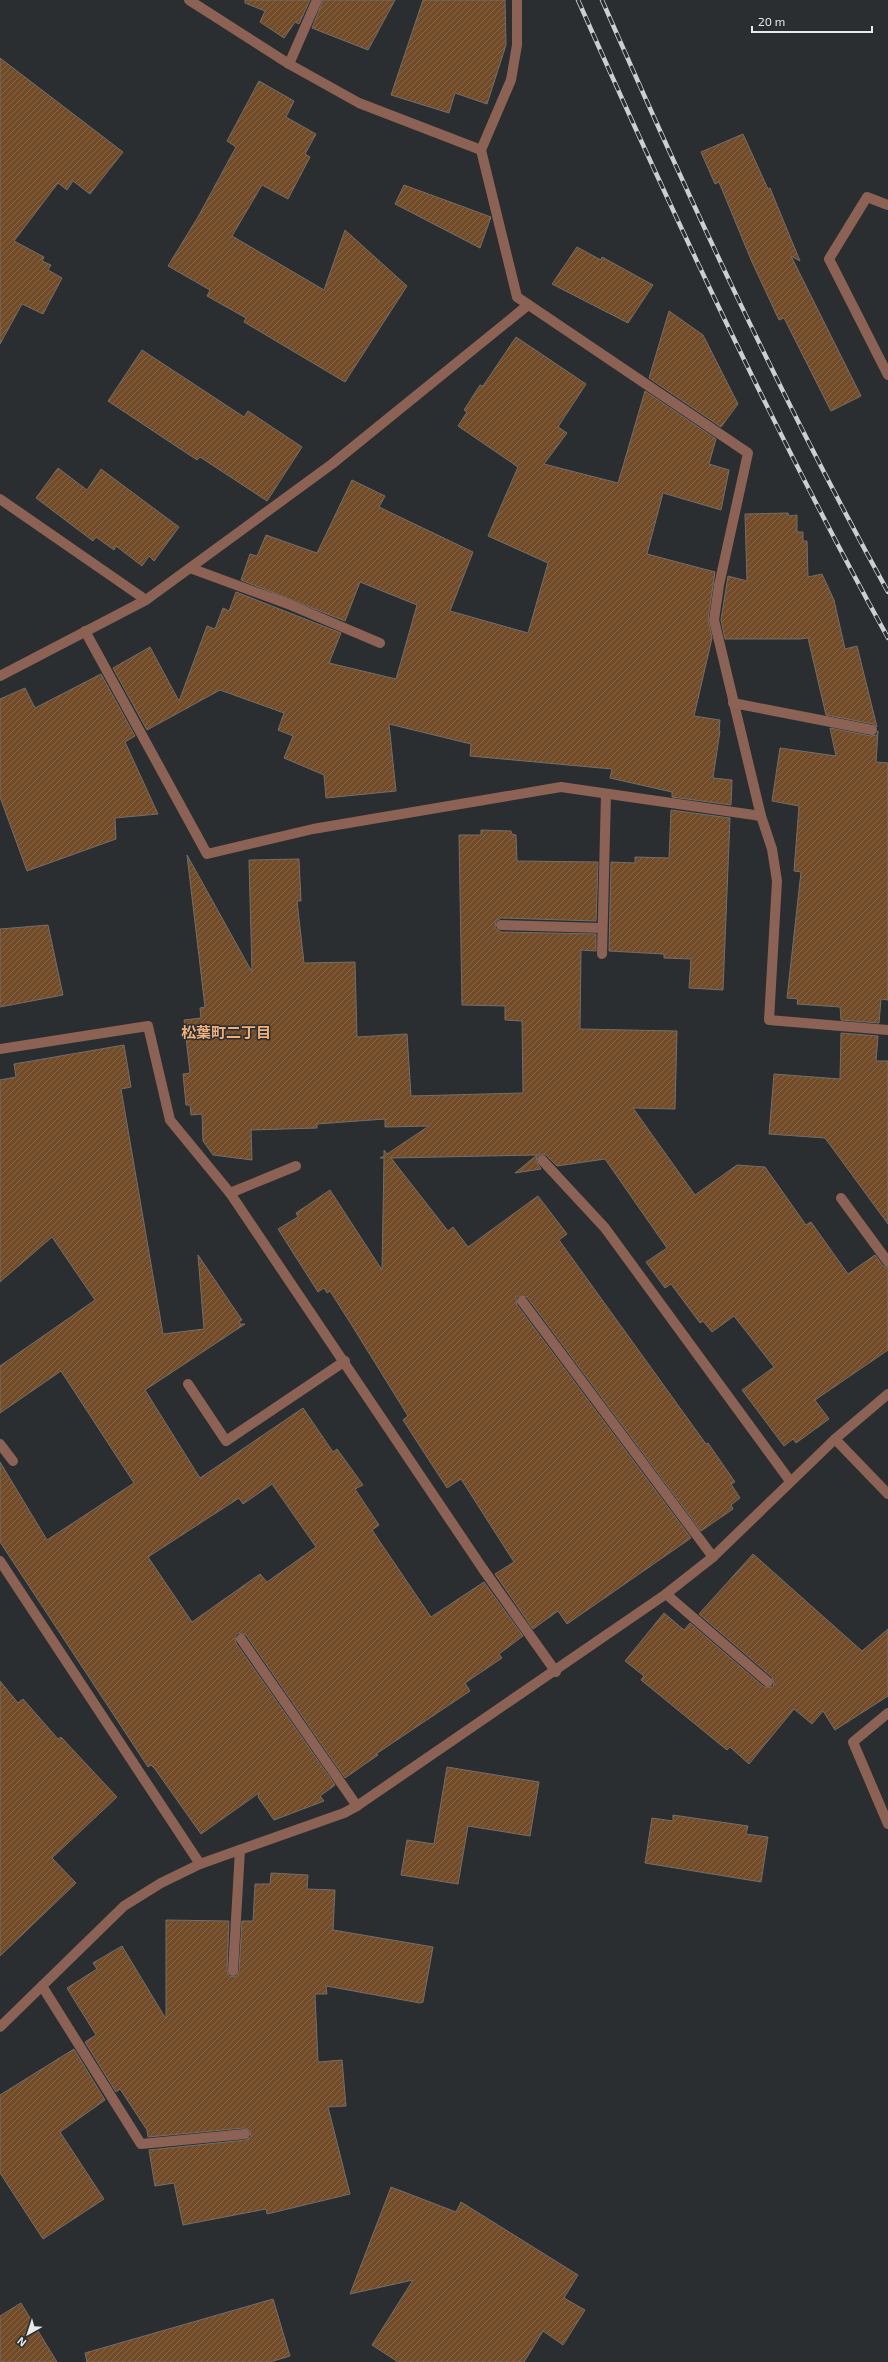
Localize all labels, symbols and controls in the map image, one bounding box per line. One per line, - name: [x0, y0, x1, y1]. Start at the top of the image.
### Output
- scale bar: [752, 8, 872, 34]
- text: 20 m: [758, 14, 785, 28]
- district label: 松葉町二丁目: [181, 1023, 271, 1041]
- north arrow: [8, 2314, 48, 2354]
- text: N: [14, 2335, 29, 2350]

